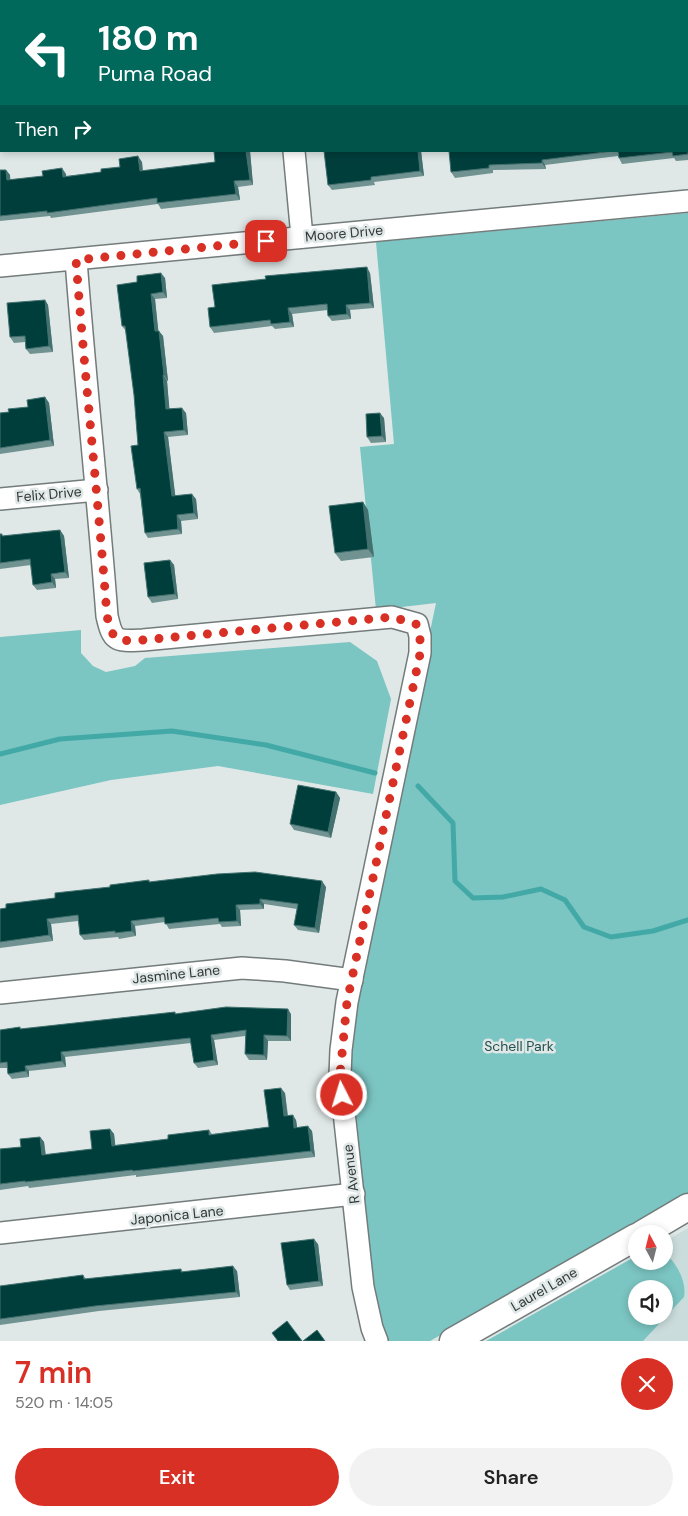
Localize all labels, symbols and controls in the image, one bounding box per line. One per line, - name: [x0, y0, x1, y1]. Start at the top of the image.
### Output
- text: 180 m: [98, 15, 199, 61]
- icon: left: [15, 20, 80, 85]
- text: Puma Road: [98, 59, 212, 88]
- icon: right: [68, 115, 96, 143]
- text: Then: [15, 117, 58, 142]
- pin: [245, 220, 287, 262]
- street label: Moore Drive: [304, 221, 384, 245]
- icon: arrive: [252, 227, 280, 255]
- street label: Felix Drive: [16, 482, 82, 506]
- street label: Jasmine Lane: [131, 960, 221, 988]
- park label: Schell Park: [484, 1037, 554, 1055]
- position arrow: [315, 1068, 367, 1120]
- street label: R Avenue: [338, 1143, 364, 1205]
- street label: Japonica Lane: [130, 1201, 224, 1229]
- north arrow: [628, 1225, 672, 1270]
- map controls: [628, 1225, 673, 1325]
- street label: Laurel Lane: [508, 1263, 580, 1315]
- button: sound: [628, 1280, 673, 1325]
- text: 7 min: [15, 1353, 92, 1392]
- button: close: [621, 1358, 673, 1410]
- text: 520 m · 14:05: [15, 1392, 113, 1413]
- button: Exit: [15, 1448, 339, 1506]
- button: Share: [349, 1448, 673, 1506]

